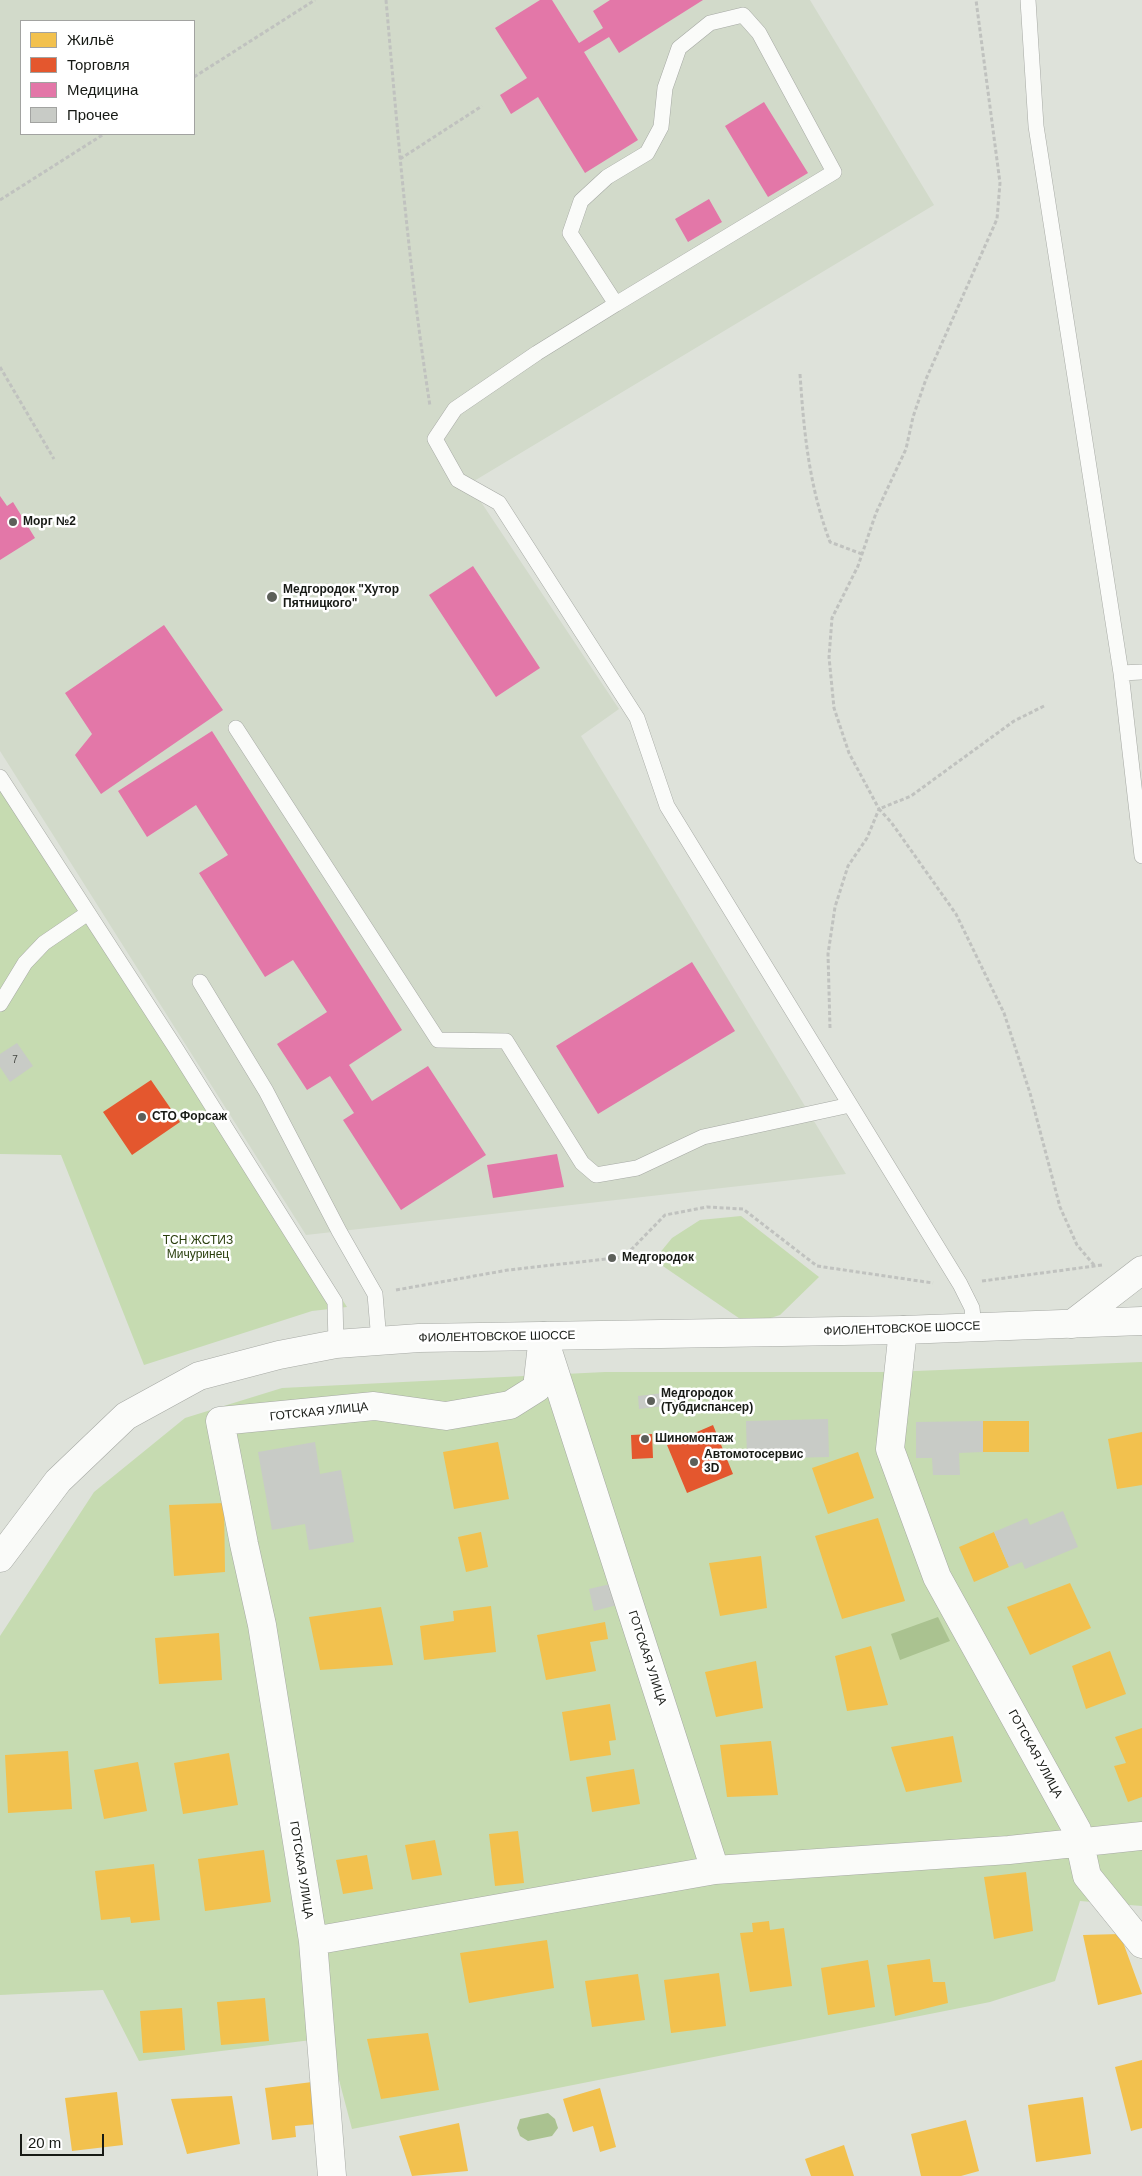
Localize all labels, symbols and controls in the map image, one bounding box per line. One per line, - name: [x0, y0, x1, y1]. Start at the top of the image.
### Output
- legend: [20, 20, 195, 135]
- text: Жильё: [67, 31, 114, 48]
- text: Торговля: [67, 56, 130, 73]
- text: Медицина: [67, 81, 138, 98]
- text: Прочее: [67, 106, 119, 123]
- place label: Морг №2: [23, 515, 76, 529]
- marker: Морг №2: [7, 516, 19, 528]
- place label: Медгородок "Хутор Пятницкого": [283, 583, 399, 611]
- marker: Медгородок "Хутор Пятницкого": [265, 590, 279, 604]
- house number: 7: [12, 1054, 18, 1066]
- place label: СТО Форсаж: [152, 1110, 227, 1124]
- marker: СТО Форсаж: [136, 1111, 148, 1123]
- park label: ТСН ЖСТИЗ Мичуринец: [163, 1234, 233, 1262]
- place label: Медгородок: [622, 1251, 694, 1265]
- marker: Медгородок: [606, 1252, 618, 1264]
- street label: ФИОЛЕНТОВСКОЕ ШОССЕ: [823, 1319, 981, 1339]
- street label: ФИОЛЕНТОВСКОЕ ШОССЕ: [418, 1328, 576, 1346]
- place label: Медгородок (Тубдиспансер): [661, 1387, 753, 1415]
- marker: Медгородок (Тубдиспансер): [645, 1395, 657, 1407]
- street label: ГОТСКАЯ УЛИЦА: [269, 1400, 369, 1424]
- place label: Шиномонтаж: [655, 1432, 733, 1446]
- marker: Шиномонтаж: [639, 1433, 651, 1445]
- place label: Автомотосервис 3D: [704, 1448, 804, 1476]
- marker: Автомотосервис 3D: [688, 1456, 700, 1468]
- street label: ГОТСКАЯ УЛИЦА: [625, 1609, 669, 1707]
- street label: ГОТСКАЯ УЛИЦА: [1005, 1707, 1065, 1801]
- street label: ГОТСКАЯ УЛИЦА: [286, 1820, 316, 1920]
- scale bar: [22, 2124, 106, 2156]
- text: 20 m: [28, 2134, 61, 2151]

